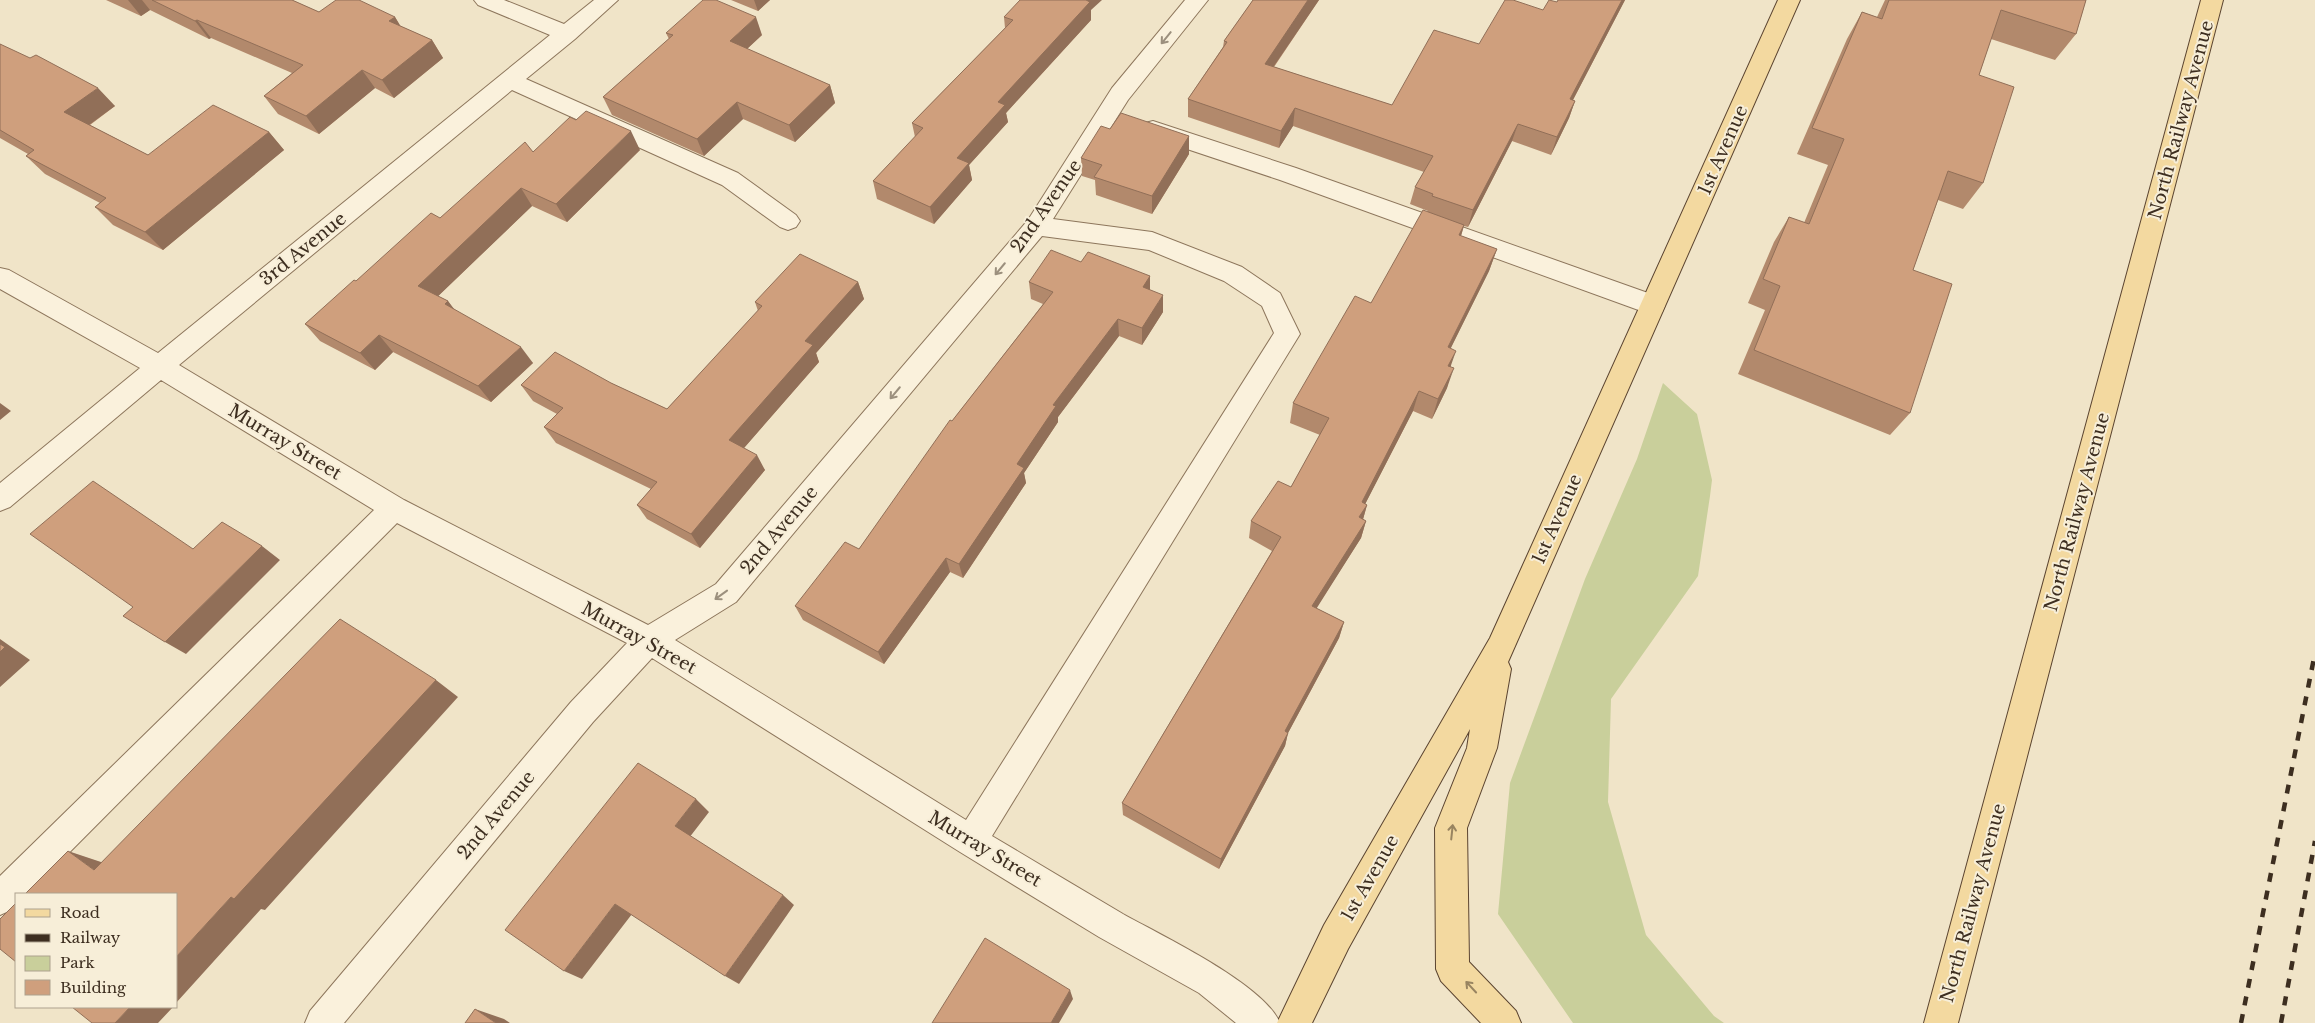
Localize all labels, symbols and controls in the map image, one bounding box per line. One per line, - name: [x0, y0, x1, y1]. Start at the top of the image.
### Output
- street label: North Railway Avenue: [2144, 18, 2218, 222]
- one-way arrow: [1161, 31, 1172, 44]
- street label: 1st Avenue: [1693, 102, 1753, 198]
- street label: 2nd Avenue: [1006, 155, 1086, 257]
- street label: 3rd Avenue: [255, 208, 351, 290]
- one-way arrow: [995, 262, 1006, 275]
- one-way arrow: [890, 386, 901, 399]
- street label: Murray Street: [224, 400, 346, 485]
- street label: North Railway Avenue: [2040, 410, 2114, 614]
- street label: 1st Avenue: [1527, 471, 1587, 567]
- street label: 2nd Avenue: [736, 481, 822, 579]
- one-way arrow: [714, 590, 728, 600]
- street label: Murray Street: [578, 597, 701, 679]
- street label: 2nd Avenue: [453, 766, 539, 864]
- street label: North Railway Avenue: [1936, 801, 2010, 1005]
- street label: Murray Street: [924, 807, 1046, 892]
- one-way arrow: [1447, 825, 1457, 841]
- street label: 1st Avenue: [1336, 831, 1404, 925]
- legend: [15, 893, 178, 1008]
- text: Road: [60, 903, 100, 922]
- text: Railway: [60, 928, 121, 947]
- text: Park: [60, 953, 96, 972]
- text: Building: [60, 978, 127, 997]
- one-way arrow: [1465, 981, 1477, 994]

